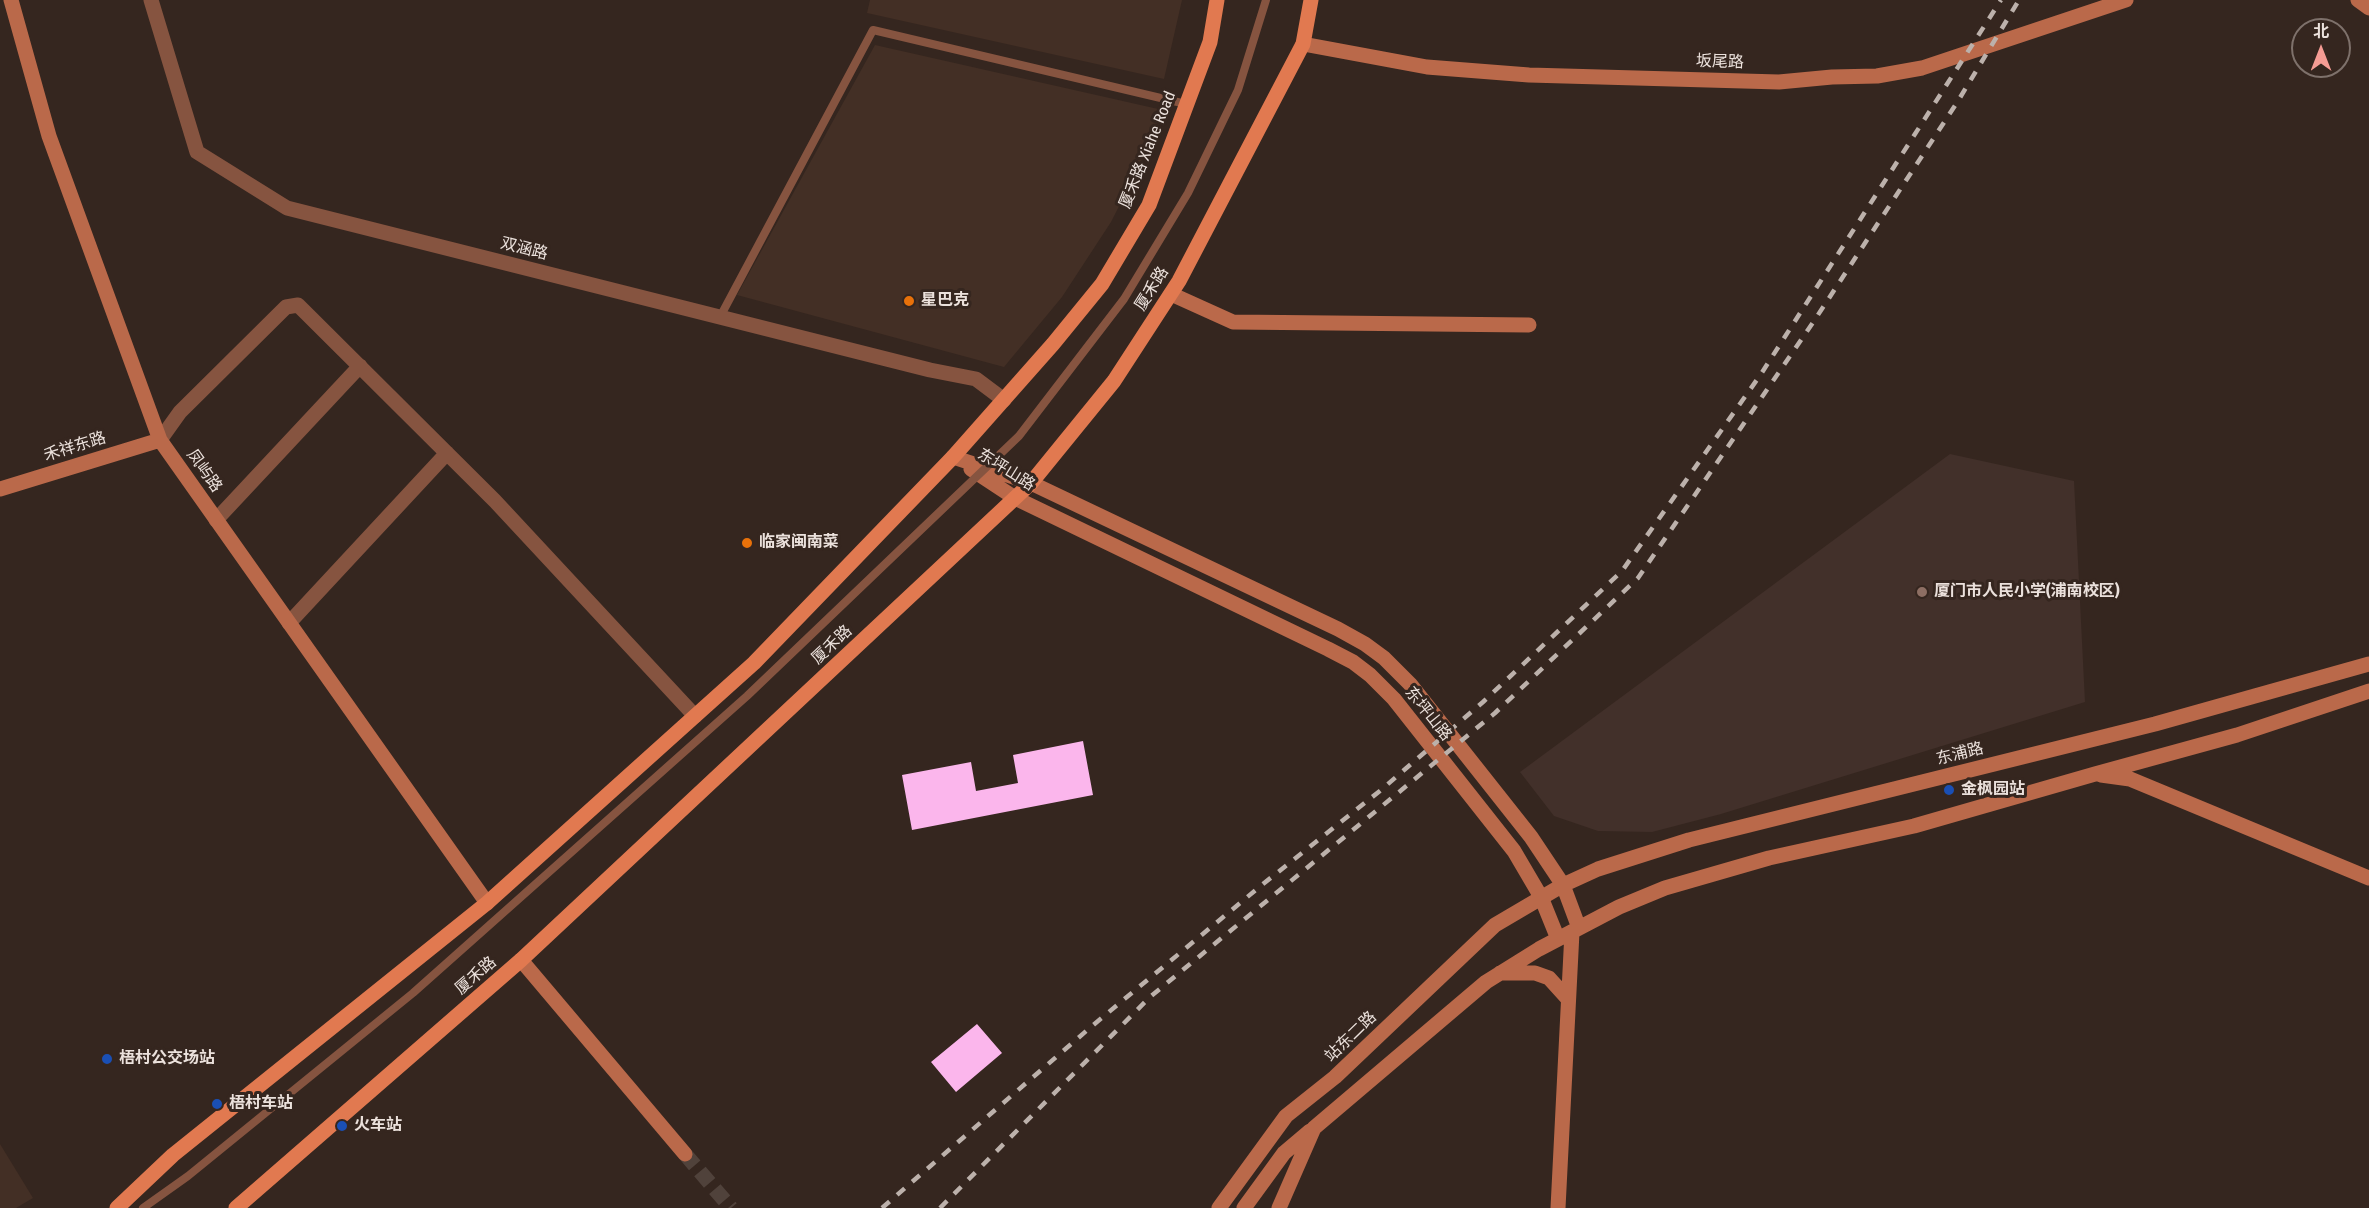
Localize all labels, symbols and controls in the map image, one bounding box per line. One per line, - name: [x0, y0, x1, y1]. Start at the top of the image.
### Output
- north arrow: [2291, 18, 2351, 78]
- text: 北: [2313, 22, 2329, 41]
- street label: 坂尾路: [1696, 52, 1744, 72]
- street label: 厦禾路 Xiahe Road: [1116, 89, 1180, 211]
- street label: 双涵路: [498, 234, 550, 264]
- street label: 厦禾路: [1131, 264, 1173, 314]
- place label: 星巴克: [921, 291, 969, 311]
- marker: 星巴克: [902, 294, 916, 308]
- street label: 禾祥东路: [42, 428, 108, 466]
- street label: 东坪山路: [974, 445, 1038, 495]
- street label: 凤屿路: [182, 446, 226, 496]
- place label: 临家闽南菜: [759, 533, 839, 553]
- marker: 临家闽南菜: [740, 536, 754, 550]
- place label: 厦门市人民小学(浦南校区): [1934, 582, 2120, 602]
- marker: 厦门市人民小学(浦南校区): [1915, 585, 1929, 599]
- street label: 厦禾路: [808, 622, 856, 668]
- street label: 东坪山路: [1400, 683, 1456, 745]
- street label: 东浦路: [1934, 739, 1986, 769]
- place label: 金枫园站: [1961, 780, 2025, 800]
- marker: 金枫园站: [1942, 783, 1956, 797]
- street label: 厦禾路: [452, 953, 500, 999]
- street label: 站东二路: [1321, 1008, 1381, 1066]
- place label: 梧村公交场站: [119, 1049, 215, 1069]
- marker: 梧村公交场站: [100, 1052, 114, 1066]
- place label: 梧村车站: [229, 1094, 293, 1114]
- marker: 梧村车站: [210, 1097, 224, 1111]
- place label: 火车站: [354, 1116, 402, 1136]
- marker: 火车站: [335, 1119, 349, 1133]

